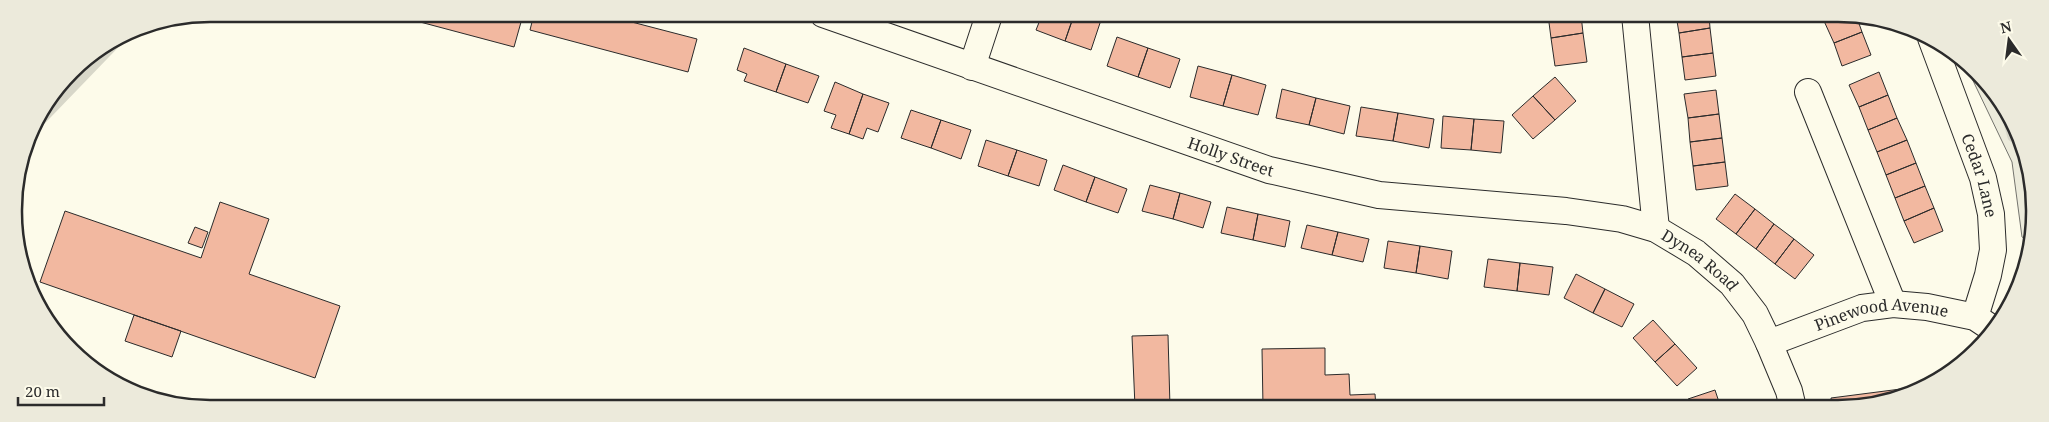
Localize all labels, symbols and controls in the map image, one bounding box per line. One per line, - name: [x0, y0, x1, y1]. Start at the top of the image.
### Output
- north arrow: [1984, 15, 2034, 65]
- text: N: [1998, 16, 2013, 37]
- street label: Cedar Lane: [1956, 130, 2002, 220]
- street label: Holly Street: [1185, 131, 1276, 182]
- street label: Dynea Road: [1657, 224, 1744, 295]
- street label: Pinewood Avenue: [1811, 293, 1951, 336]
- scale bar: [18, 374, 104, 406]
- text: 20 m: [25, 381, 60, 401]

